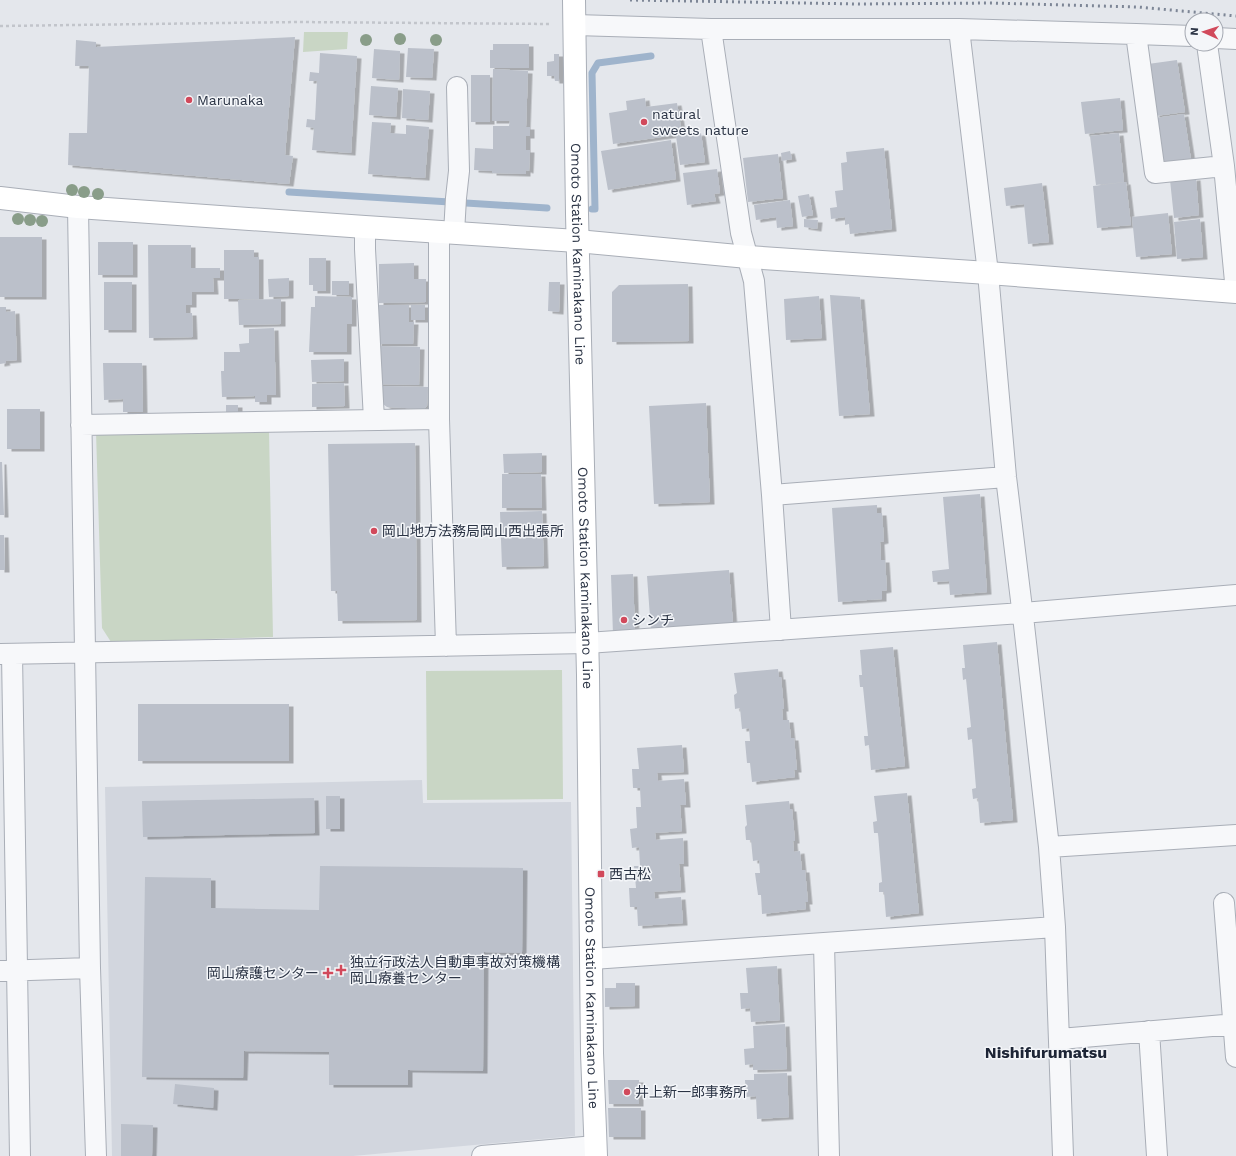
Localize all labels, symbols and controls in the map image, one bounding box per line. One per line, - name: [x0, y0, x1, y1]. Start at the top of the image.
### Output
- north arrow: [1184, 12, 1224, 52]
- text: N: [1188, 27, 1201, 36]
- place label: Marunaka: [197, 92, 264, 108]
- marker: Marunaka: [184, 95, 194, 105]
- place label: natural sweets nature: [652, 106, 749, 138]
- marker: natural sweets nature: [639, 117, 649, 127]
- street label: Omoto Station Kaminakano Line: [568, 143, 589, 365]
- street label: Omoto Station Kaminakano Line: [575, 467, 596, 689]
- place label: 岡山地方法務局岡山西出張所: [382, 523, 564, 539]
- marker: 岡山地方法務局岡山西出張所: [369, 526, 379, 536]
- place label: シンチ: [632, 612, 674, 628]
- marker: シンチ: [619, 615, 629, 625]
- place label: 西古松: [609, 866, 651, 882]
- marker: 西古松: [596, 869, 606, 879]
- street label: Omoto Station Kaminakano Line: [582, 887, 602, 1109]
- place label: 独立行政法人自動車事故対策機構 岡山療養センター: [350, 954, 560, 986]
- marker: 独立行政法人自動車事故対策機構 岡山療養センター: [335, 964, 347, 976]
- place label: 岡山療護センター: [207, 965, 319, 981]
- marker: 岡山療護センター: [322, 967, 334, 979]
- district label: Nishifurumatsu: [985, 1043, 1107, 1062]
- place label: 井上新一郎事務所: [635, 1084, 747, 1100]
- marker: 井上新一郎事務所: [622, 1087, 632, 1097]

